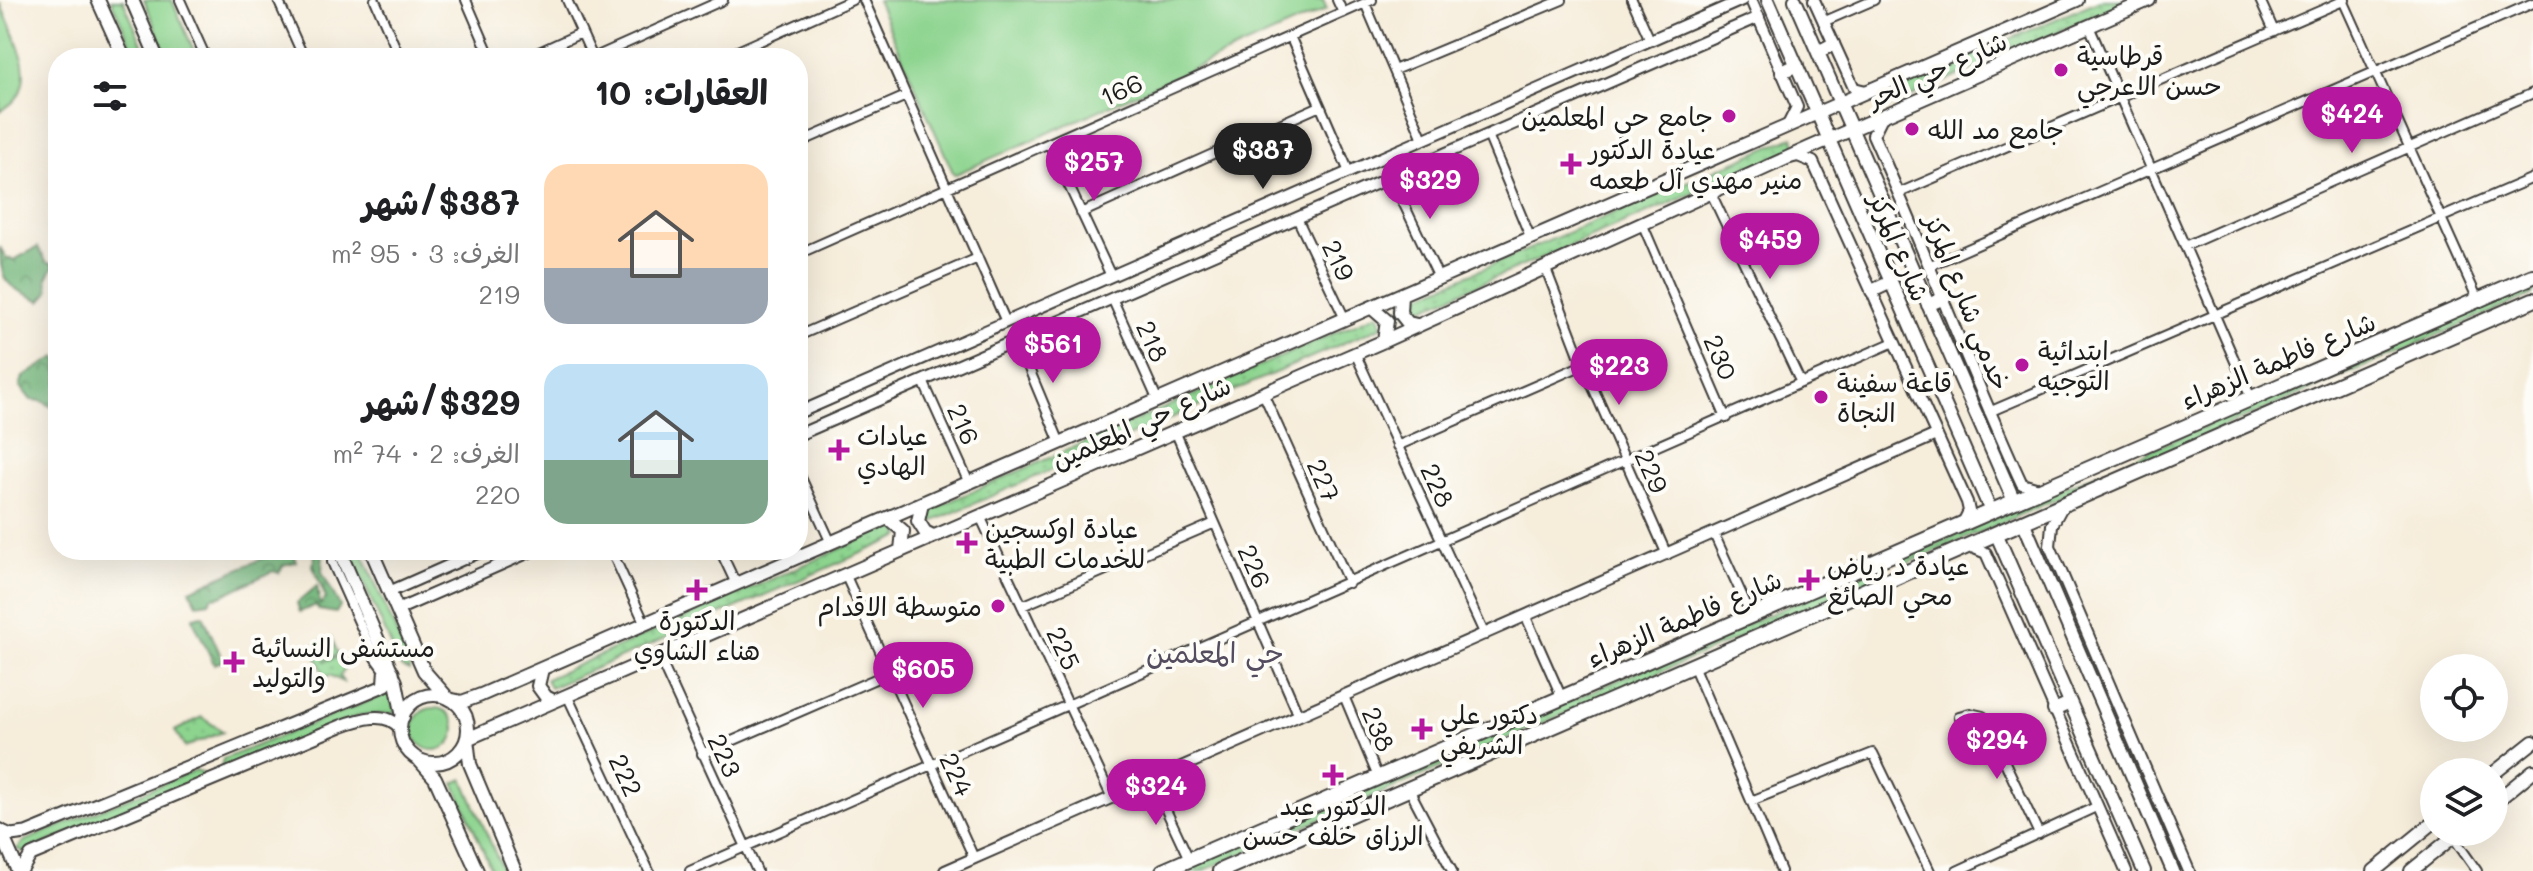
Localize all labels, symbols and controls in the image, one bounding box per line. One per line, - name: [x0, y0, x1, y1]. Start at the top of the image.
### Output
- street label: شارع حي الحر: [1860, 23, 2015, 122]
- place label: قرطاسية حسن الاعرجي: [2077, 38, 2222, 109]
- marker: قرطاسية حسن الاعرجي: [2052, 61, 2070, 79]
- street label: 166: [1094, 65, 1148, 113]
- text: العقارات: 10: [594, 69, 768, 114]
- icon: filters: [88, 74, 132, 118]
- pin: $424: [2305, 87, 2399, 155]
- text: $424: [2320, 96, 2384, 130]
- place label: جامع حي المعلمين: [1521, 99, 1713, 140]
- marker: جامع حي المعلمين: [1720, 107, 1738, 125]
- place label: جامع مد الله: [1928, 112, 2064, 149]
- marker: جامع مد الله: [1903, 120, 1921, 138]
- pin: $387: [1216, 123, 1310, 191]
- text: $387: [1232, 132, 1294, 166]
- place label: عيادة الدكتور منير مهدي آل طعمه: [1587, 132, 1802, 199]
- pin: $257: [1047, 135, 1141, 203]
- text: $257: [1064, 144, 1124, 178]
- pin: $329: [1383, 153, 1477, 221]
- marker: عيادة الدكتور منير مهدي آل طعمه: [1560, 153, 1582, 175]
- text: $329: [1399, 162, 1461, 196]
- text: $387/شهر: [362, 179, 520, 224]
- street label: شارع المركز: [1859, 186, 1938, 307]
- icon: home: [608, 196, 704, 292]
- street label: خدمي شارع المركز: [1910, 207, 2019, 398]
- pin: $459: [1723, 213, 1817, 281]
- text: $459: [1738, 222, 1802, 256]
- street label: 219: [1315, 234, 1363, 286]
- text: الغرف: 3 · 95 m²: [331, 236, 520, 270]
- text: 219: [479, 277, 520, 311]
- street label: شارع فاطمة الزهراء: [2176, 304, 2381, 418]
- street label: 218: [1129, 315, 1177, 367]
- pin: $561: [1006, 317, 1100, 385]
- text: $561: [1024, 326, 1082, 360]
- street label: 230: [1696, 329, 1746, 385]
- place label: ابتدائية التوجيه: [2038, 333, 2110, 398]
- pin: $223: [1572, 339, 1666, 407]
- text: $223: [1589, 348, 1649, 382]
- marker: ابتدائية التوجيه: [2013, 356, 2031, 374]
- place label: قاعة سفينة النجاة: [1837, 365, 1952, 429]
- street label: شارع حي المعلمين: [1046, 367, 1239, 483]
- text: $329/شهر: [363, 379, 520, 424]
- marker: قاعة سفينة النجاة: [1812, 388, 1830, 406]
- icon: home: [608, 396, 704, 492]
- street label: 216: [940, 398, 988, 450]
- place label: عيادات الهادي: [857, 418, 928, 485]
- text: الغرف: 2 · 74 m²: [333, 436, 520, 470]
- marker: عيادات الهادي: [828, 439, 850, 461]
- street label: 229: [1627, 444, 1677, 498]
- street label: 227: [1300, 453, 1348, 507]
- street label: 228: [1413, 458, 1463, 512]
- text: 220: [475, 477, 520, 511]
- place label: عيادة اوكسجين للخدمات الطبية: [985, 511, 1145, 575]
- marker: عيادة اوكسجين للخدمات الطبية: [956, 532, 978, 554]
- street label: 226: [1230, 539, 1280, 593]
- place label: عيادة د رياض محي الصائغ: [1827, 548, 1969, 619]
- street label: شارع فاطمة الزهراء: [1582, 562, 1787, 676]
- marker: عيادة د رياض محي الصائغ: [1798, 569, 1820, 591]
- marker: الدكتورة هناء الشاوي: [686, 579, 708, 601]
- place label: متوسطة الاقدام: [817, 589, 982, 627]
- marker: متوسطة الاقدام: [989, 597, 1007, 615]
- place label: الدكتورة هناء الشاوي: [634, 603, 760, 670]
- street label: 225: [1039, 621, 1089, 675]
- place label: مستشفى النسائية والتوليد: [252, 630, 435, 695]
- district label: حي المعلمين: [1146, 634, 1284, 678]
- pin: $605: [876, 642, 970, 710]
- marker: مستشفى النسائية والتوليد: [223, 651, 245, 673]
- text: $605: [891, 651, 955, 685]
- map controls: [2420, 654, 2508, 846]
- button: locate: [2420, 654, 2508, 742]
- place label: دكتور علي الشريفي: [1440, 697, 1538, 768]
- street label: 238: [1354, 701, 1404, 757]
- pin: $294: [1950, 713, 2044, 781]
- marker: دكتور علي الشريفي: [1411, 718, 1433, 740]
- text: $294: [1966, 722, 2028, 756]
- street label: 223: [700, 728, 750, 782]
- street label: 224: [932, 747, 982, 801]
- street label: 222: [601, 748, 651, 802]
- button: layers: [2420, 758, 2508, 846]
- pin: $324: [1109, 759, 1203, 827]
- marker: الدكتور عبد الرزاق خلف حسن: [1322, 764, 1344, 786]
- text: $324: [1125, 768, 1187, 802]
- place label: الدكتور عبد الرزاق خلف حسن: [1242, 788, 1424, 852]

